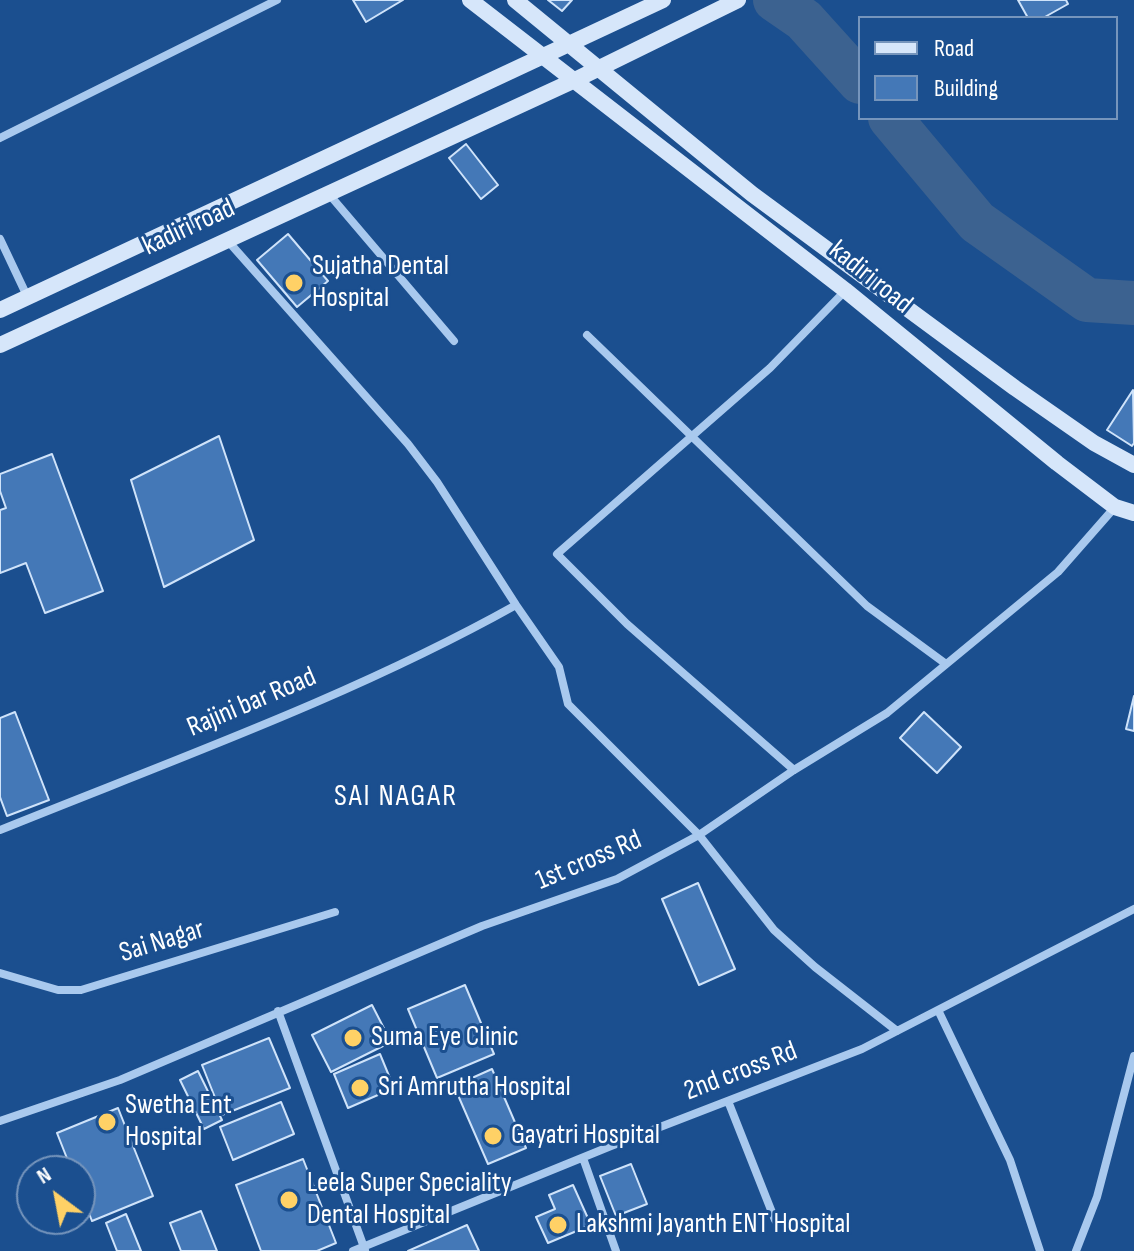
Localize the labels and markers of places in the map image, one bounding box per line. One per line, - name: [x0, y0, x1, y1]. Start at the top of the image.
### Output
- place label: Sujatha Dental Hospital: [312, 250, 449, 316]
- marker: Sujatha Dental Hospital: [283, 272, 305, 294]
- place label: Suma Eye Clinic: [371, 1021, 519, 1055]
- marker: Suma Eye Clinic: [342, 1027, 364, 1049]
- place label: Sri Amrutha Hospital: [378, 1071, 571, 1105]
- marker: Sri Amrutha Hospital: [349, 1077, 371, 1099]
- place label: Swetha Ent Hospital: [125, 1089, 232, 1155]
- marker: Swetha Ent Hospital: [96, 1111, 118, 1133]
- place label: Gayatri Hospital: [511, 1119, 660, 1153]
- marker: Gayatri Hospital: [482, 1125, 504, 1147]
- place label: Leela Super Speciality Dental Hospital: [307, 1167, 511, 1233]
- marker: Leela Super Speciality Dental Hospital: [278, 1189, 300, 1211]
- place label: Lakshmi Jayanth ENT Hospital: [576, 1208, 850, 1242]
- marker: Lakshmi Jayanth ENT Hospital: [547, 1214, 569, 1236]

